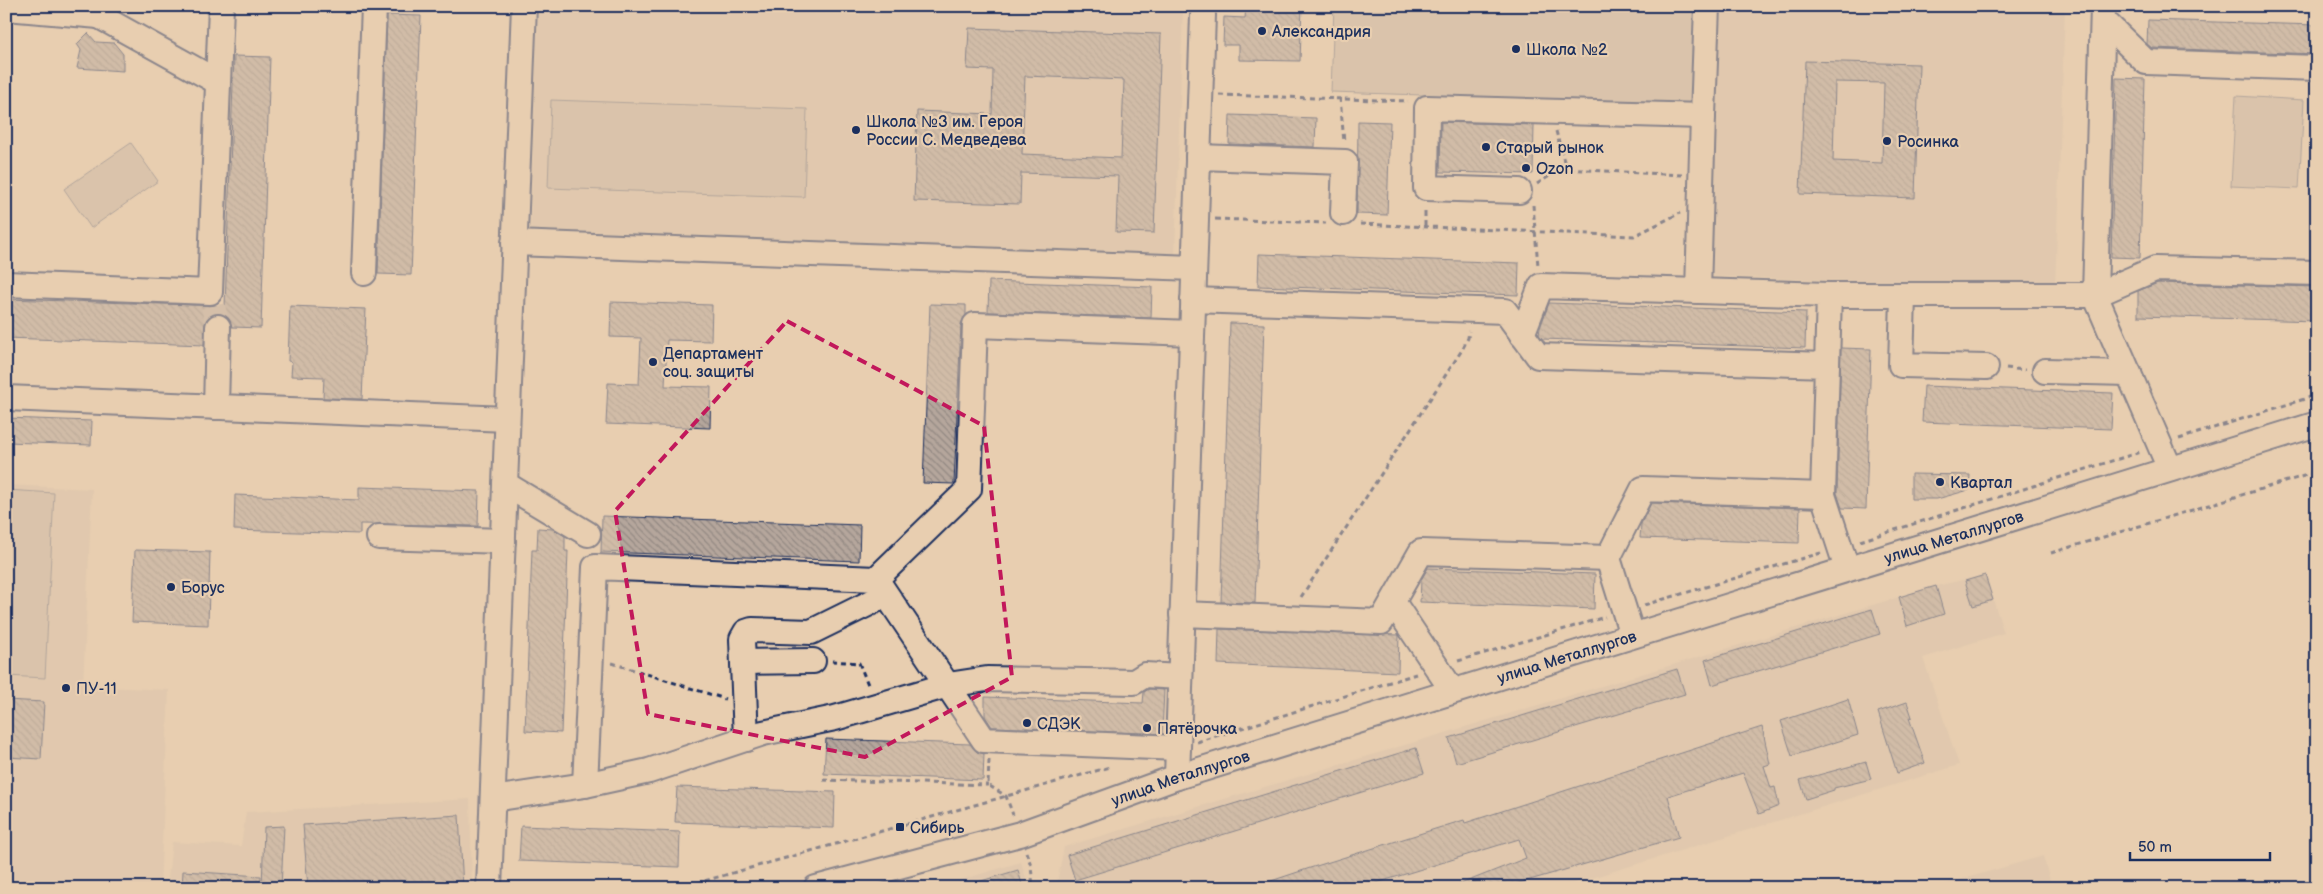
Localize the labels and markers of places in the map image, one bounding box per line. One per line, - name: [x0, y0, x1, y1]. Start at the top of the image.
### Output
- place label: Александрия: [1271, 23, 1371, 42]
- marker: Александрия: [1256, 25, 1268, 37]
- place label: Школа №2: [1526, 41, 1608, 60]
- marker: Школа №2: [1510, 43, 1522, 55]
- place label: Школа №3 им. Героя России С. Медведева: [866, 113, 1027, 150]
- marker: Школа №3 им. Героя России С. Медведева: [850, 124, 862, 136]
- place label: Росинка: [1897, 133, 1960, 152]
- marker: Росинка: [1881, 135, 1893, 147]
- place label: Старый рынок: [1496, 139, 1604, 158]
- marker: Старый рынок: [1480, 141, 1492, 153]
- place label: Ozon: [1536, 160, 1574, 179]
- marker: Ozon: [1520, 162, 1532, 174]
- place label: Департамент соц. защиты: [663, 345, 764, 382]
- marker: Департамент соц. защиты: [647, 356, 659, 368]
- place label: Квартал: [1950, 474, 2013, 493]
- marker: Квартал: [1934, 476, 1946, 488]
- place label: Борус: [181, 579, 225, 598]
- marker: Борус: [165, 581, 177, 593]
- place label: ПУ-11: [76, 680, 117, 699]
- marker: ПУ-11: [60, 682, 72, 694]
- place label: СДЭК: [1037, 715, 1081, 734]
- marker: СДЭК: [1021, 717, 1033, 729]
- place label: Пятёрочка: [1157, 720, 1238, 739]
- marker: Пятёрочка: [1141, 722, 1153, 734]
- place label: Сибирь: [910, 819, 964, 838]
- marker: Сибирь: [894, 821, 906, 833]

